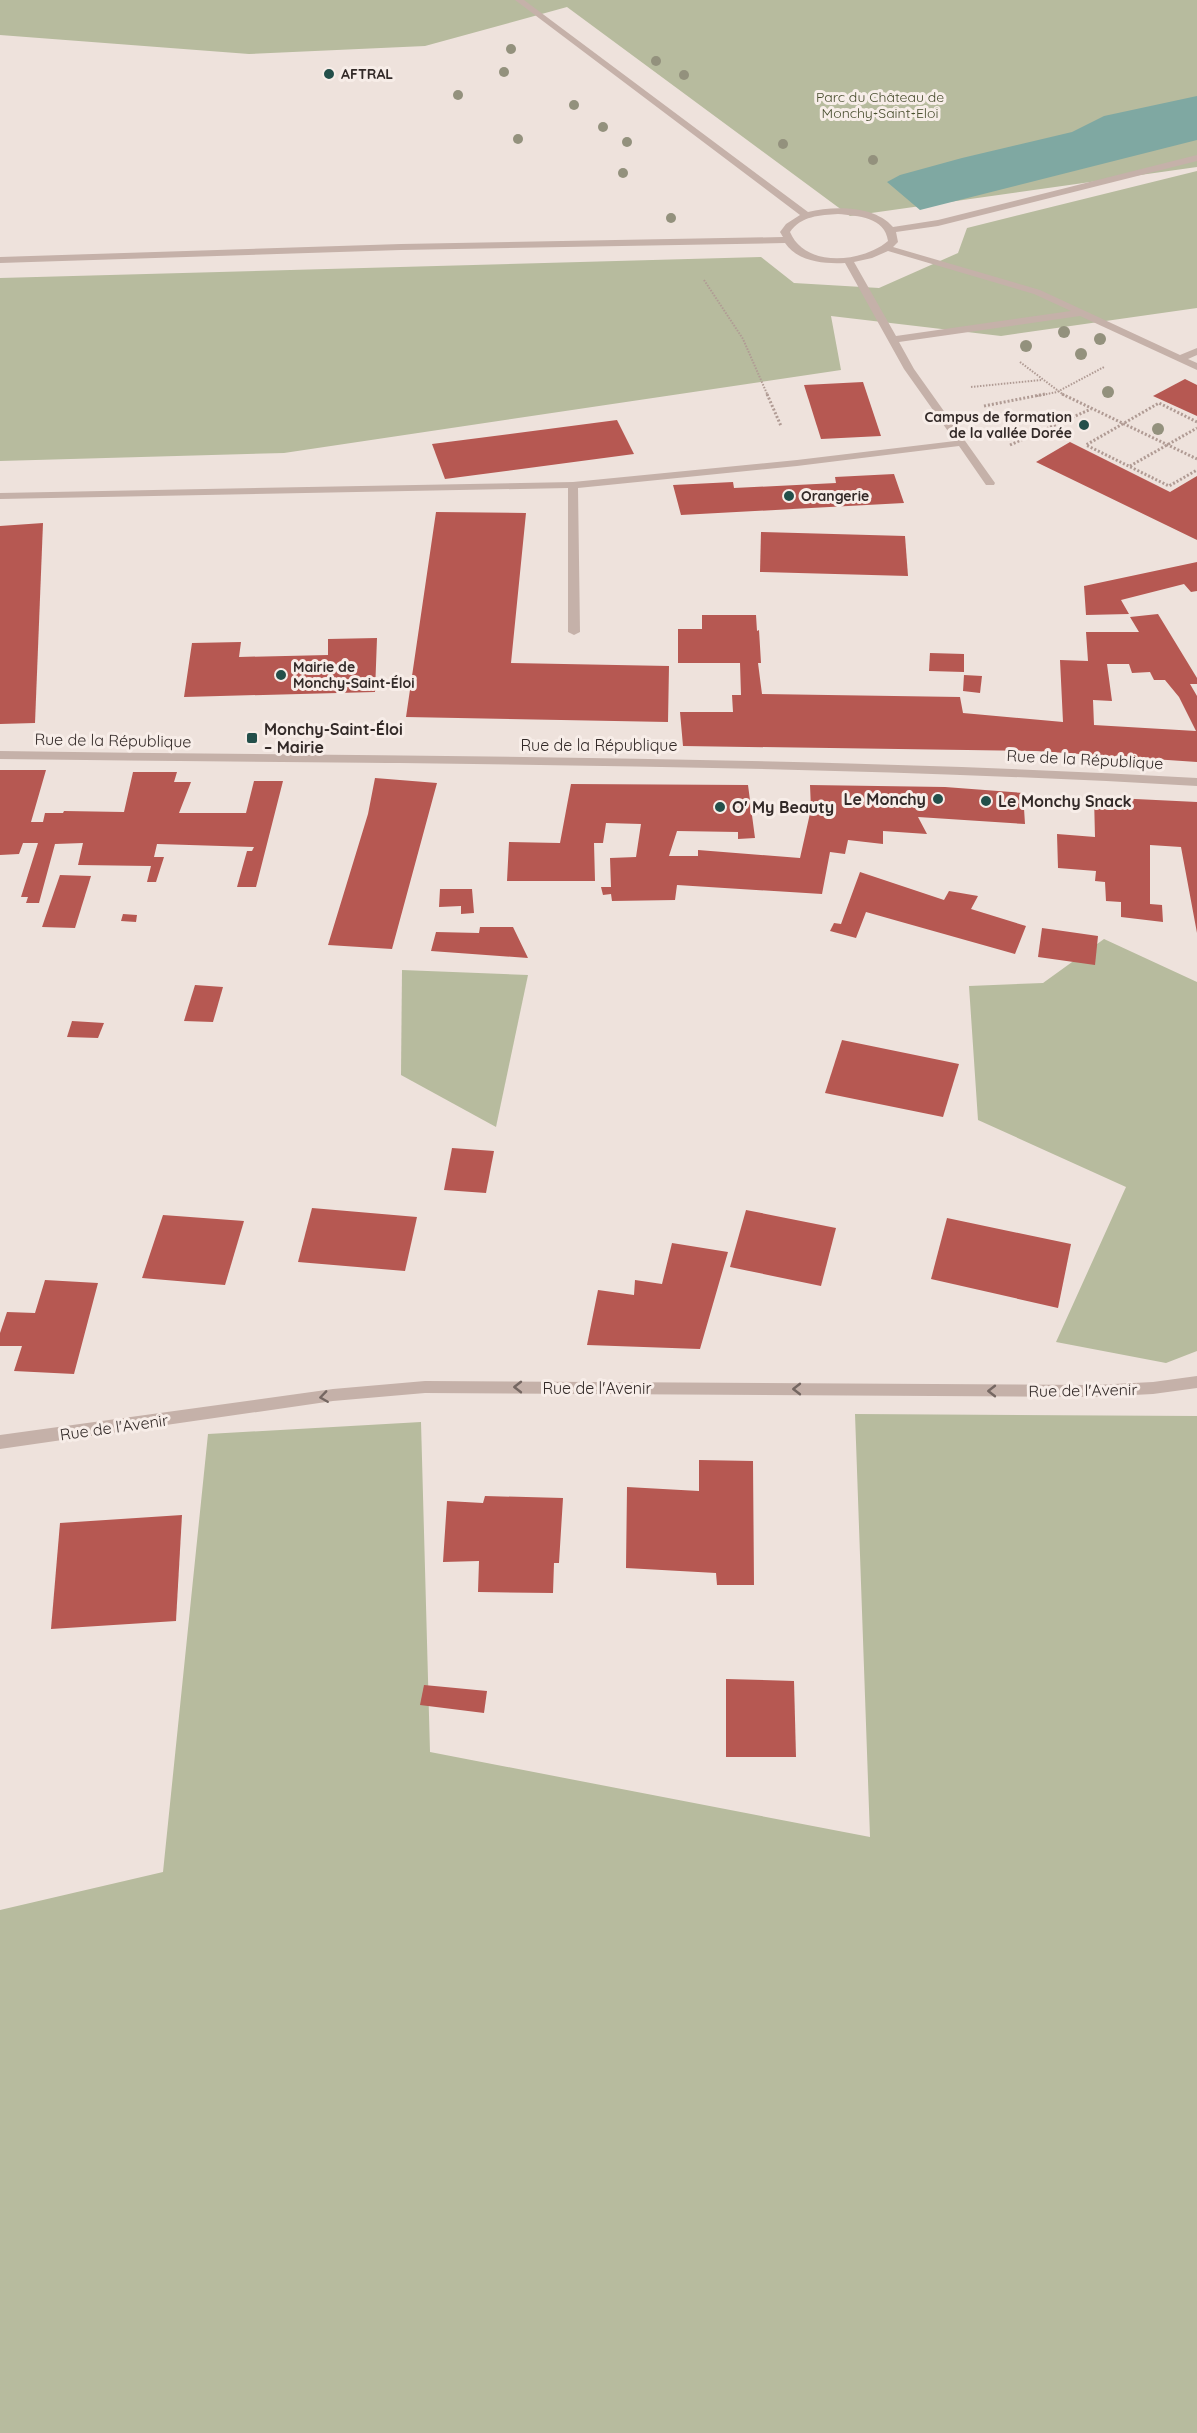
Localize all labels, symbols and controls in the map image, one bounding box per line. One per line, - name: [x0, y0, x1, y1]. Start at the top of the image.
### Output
- place label: AFTRAL: [341, 65, 393, 83]
- marker: AFTRAL: [322, 67, 336, 81]
- park label: Parc du Château de Monchy-Saint-Eloi: [816, 88, 944, 122]
- place label: Campus de formation de la vallée Dorée: [925, 408, 1072, 442]
- marker: Campus de formation de la vallée Dorée: [1077, 418, 1091, 432]
- place label: Orangerie: [801, 487, 869, 505]
- marker: Orangerie: [782, 489, 796, 503]
- place label: Mairie de Monchy-Saint-Éloi: [293, 658, 414, 692]
- marker: Mairie de Monchy-Saint-Éloi: [274, 668, 288, 682]
- place label: Monchy-Saint-Éloi – Mairie: [264, 719, 403, 757]
- street label: Rue de la République: [34, 729, 192, 751]
- marker: Monchy-Saint-Éloi – Mairie: [245, 731, 259, 745]
- street label: Rue de la République: [520, 735, 678, 755]
- street label: Rue de la République: [1006, 745, 1164, 773]
- place label: Le Monchy: [843, 789, 926, 809]
- place label: Le Monchy Snack: [998, 791, 1132, 811]
- marker: Le Monchy: [931, 792, 945, 806]
- marker: Le Monchy Snack: [979, 794, 993, 808]
- place label: O' My Beauty: [732, 797, 834, 817]
- marker: O' My Beauty: [713, 800, 727, 814]
- street label: Rue de l'Avenir: [542, 1378, 652, 1398]
- street label: Rue de l'Avenir: [1028, 1379, 1138, 1401]
- one-way arrow: [514, 1381, 523, 1393]
- one-way arrow: [793, 1383, 802, 1395]
- one-way arrow: [988, 1384, 997, 1397]
- one-way arrow: [319, 1390, 328, 1402]
- street label: Rue de l'Avenir: [59, 1410, 169, 1444]

